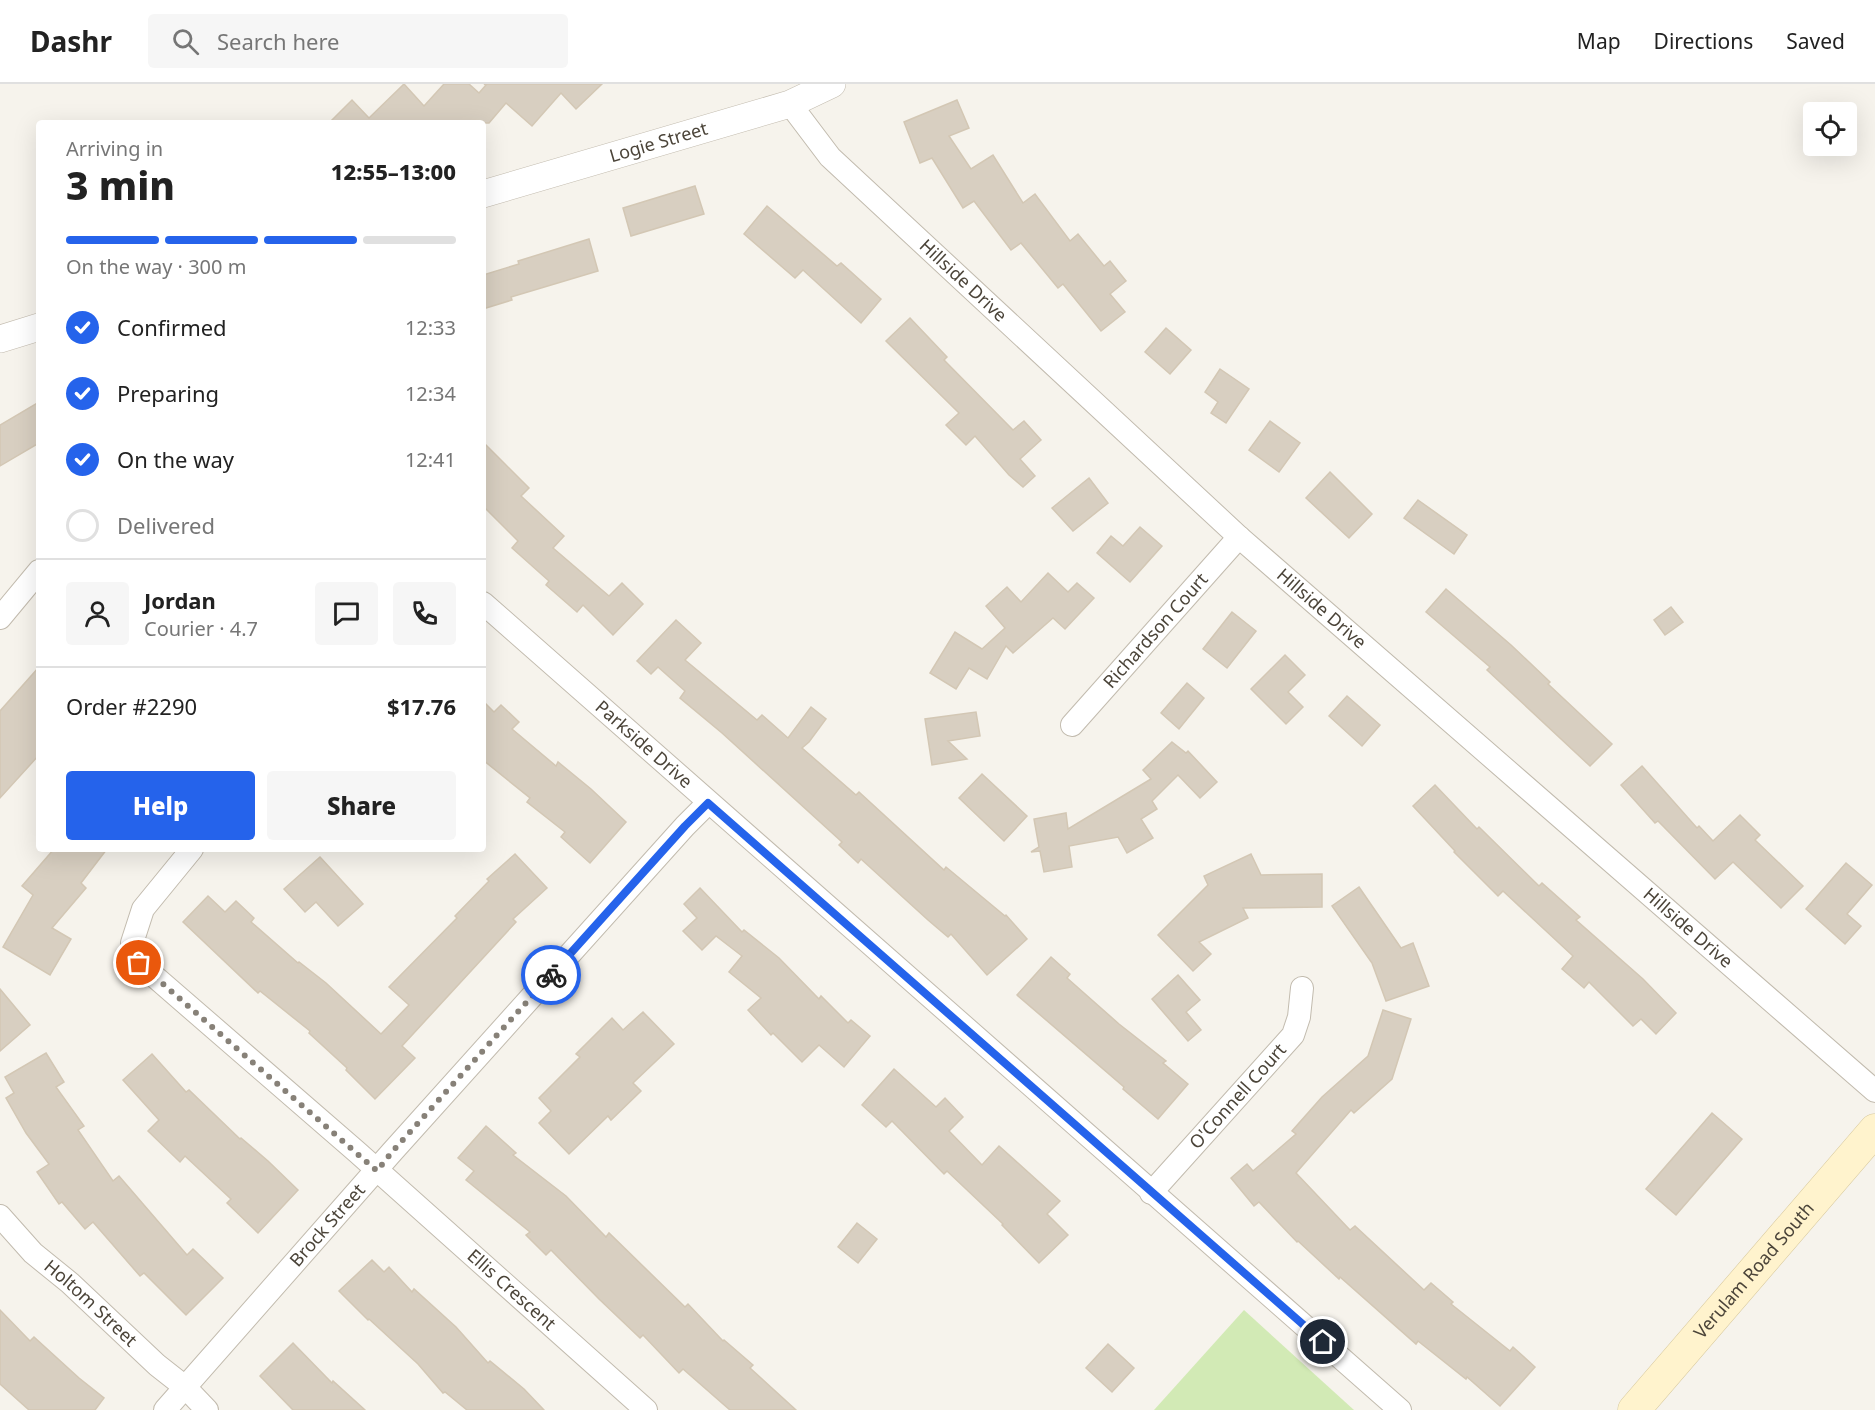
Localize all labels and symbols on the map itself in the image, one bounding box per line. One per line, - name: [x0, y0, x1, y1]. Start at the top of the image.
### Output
- street label: Logie Street: [606, 116, 711, 167]
- street label: Hillside Drive: [915, 233, 1013, 326]
- street label: Hillside Drive: [1272, 563, 1372, 654]
- street label: Richardson Court: [1097, 567, 1213, 693]
- street label: Parkside Drive: [591, 694, 698, 793]
- street label: Hillside Drive: [1639, 882, 1738, 973]
- pin: [113, 937, 164, 988]
- courier: [521, 945, 581, 1005]
- street label: O'Connell Court: [1183, 1037, 1291, 1154]
- street label: Brock Street: [284, 1178, 370, 1271]
- street label: Verulam Road South: [1688, 1197, 1819, 1343]
- street label: Ellis Crescent: [463, 1243, 562, 1335]
- street label: Holtom Street: [40, 1254, 143, 1352]
- pin: [1297, 1316, 1348, 1367]

